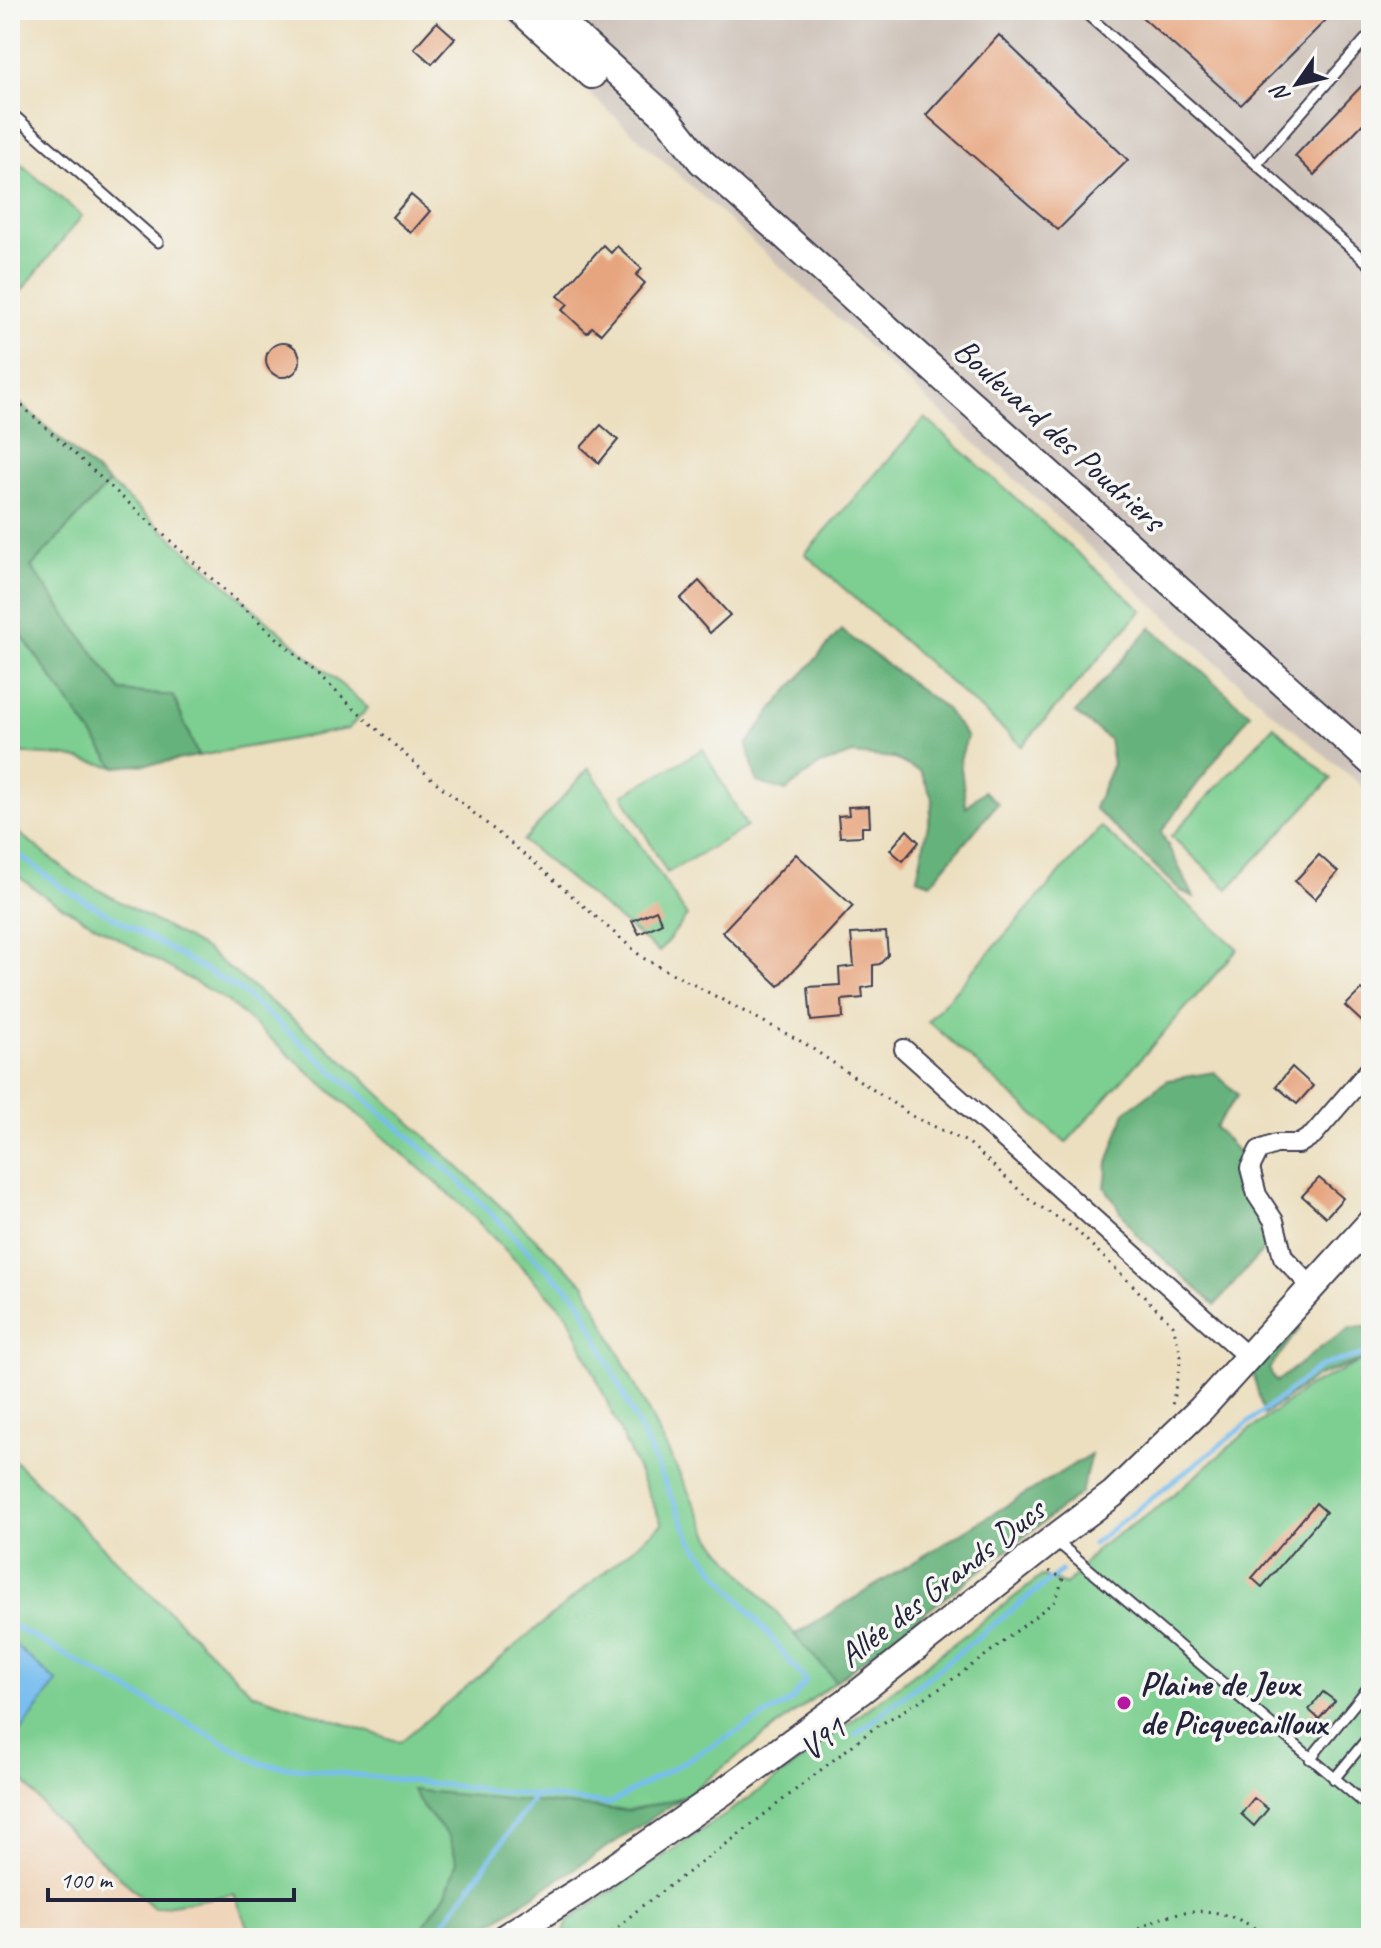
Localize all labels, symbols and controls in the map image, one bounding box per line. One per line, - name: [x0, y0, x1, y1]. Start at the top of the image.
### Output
- north arrow: [1257, 44, 1337, 124]
- text: N: [1264, 78, 1297, 108]
- street label: Boulevard des Poudriers: [945, 328, 1177, 543]
- street label: Allée des Grands Ducs: [829, 1487, 1055, 1676]
- place label: Plaine de Jeux de Picquecailloux: [1140, 1662, 1330, 1744]
- marker: Plaine de Jeux de Picquecailloux: [1115, 1694, 1133, 1712]
- street label: V91: [790, 1706, 856, 1770]
- scale bar: [48, 1852, 294, 1902]
- text: 100 m: [60, 1865, 114, 1895]

